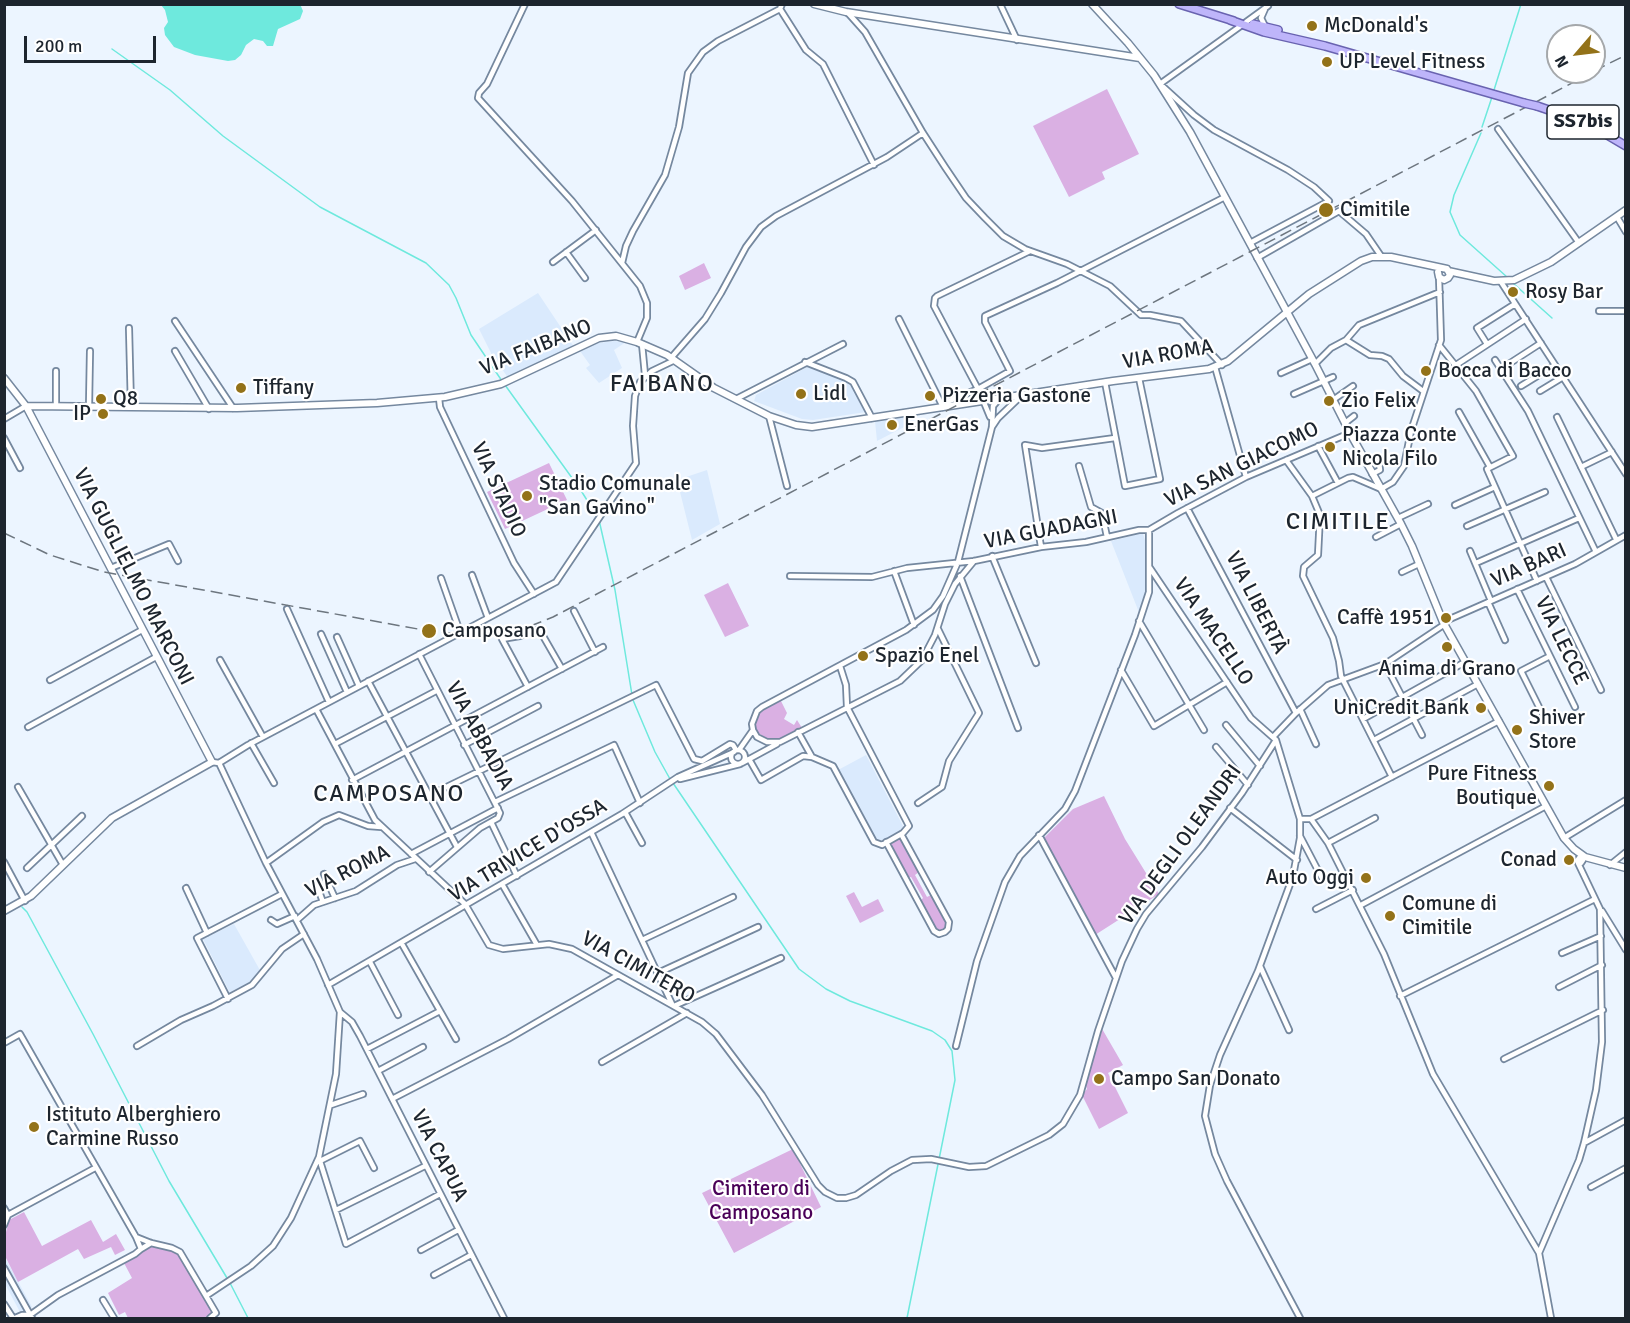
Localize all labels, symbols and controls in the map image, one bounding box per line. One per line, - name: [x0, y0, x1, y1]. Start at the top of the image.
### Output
- place label: McDonald's: [1324, 13, 1428, 39]
- marker: McDonald's: [1305, 19, 1319, 33]
- scale bar: [27, 24, 159, 62]
- north arrow: [1546, 24, 1606, 84]
- text: 200 m: [35, 35, 82, 57]
- place label: UP Level Fitness: [1339, 49, 1485, 75]
- text: N: [1550, 52, 1573, 71]
- marker: UP Level Fitness: [1320, 55, 1334, 69]
- road number: SS7bis: [1547, 105, 1619, 139]
- place label: Cimitile: [1340, 197, 1410, 223]
- marker: Cimitile: [1317, 201, 1335, 219]
- place label: Rosy Bar: [1525, 279, 1603, 305]
- marker: Rosy Bar: [1506, 285, 1520, 299]
- street label: VIA FAIBANO: [477, 314, 595, 382]
- street label: VIA ROMA: [1121, 335, 1215, 375]
- place label: Bocca di Bacco: [1438, 358, 1572, 384]
- marker: Bocca di Bacco: [1419, 364, 1433, 378]
- district label: FAIBANO: [610, 371, 714, 399]
- place label: Tiffany: [253, 375, 314, 401]
- marker: Tiffany: [234, 381, 248, 395]
- place label: Lidl: [813, 381, 847, 407]
- place label: Pizzeria Gastone: [942, 383, 1091, 409]
- place label: Q8: [113, 386, 138, 412]
- marker: Lidl: [794, 387, 808, 401]
- place label: Zio Felix: [1341, 388, 1416, 414]
- marker: Pizzeria Gastone: [923, 389, 937, 403]
- marker: Q8: [94, 392, 108, 406]
- marker: Zio Felix: [1322, 394, 1336, 408]
- place label: IP: [73, 401, 91, 427]
- marker: IP: [96, 407, 110, 421]
- place label: EnerGas: [904, 412, 979, 438]
- street label: VIA SAN GIACOMO: [1161, 417, 1323, 513]
- marker: EnerGas: [885, 418, 899, 432]
- place label: Piazza Conte Nicola Filo: [1342, 422, 1457, 472]
- street label: VIA STADIO: [465, 438, 531, 542]
- marker: Piazza Conte Nicola Filo: [1323, 440, 1337, 454]
- street label: VIA GUGLIELMO MARCONI: [67, 464, 199, 690]
- place label: Stadio Comunale "San Gavino": [539, 471, 691, 521]
- marker: Stadio Comunale "San Gavino": [520, 489, 534, 503]
- street label: VIA GUADAGNI: [982, 505, 1120, 555]
- district label: CIMITILE: [1286, 509, 1390, 537]
- street label: VIA BARI: [1487, 538, 1571, 594]
- street label: VIA LIBERTÀ: [1219, 548, 1293, 658]
- street label: VIA MACELLO: [1168, 573, 1258, 691]
- street label: VIA LECCE: [1529, 593, 1593, 689]
- place label: Caffè 1951: [1337, 605, 1434, 631]
- marker: Caffè 1951: [1439, 611, 1453, 625]
- place label: Camposano: [442, 618, 546, 644]
- marker: Camposano: [420, 622, 438, 640]
- marker: Anima di Grano: [1440, 640, 1454, 654]
- place label: Spazio Enel: [875, 643, 979, 669]
- marker: Spazio Enel: [856, 649, 870, 663]
- place label: Anima di Grano: [1378, 656, 1516, 682]
- street label: VIA ABBADIA: [440, 677, 518, 795]
- place label: UniCredit Bank: [1333, 695, 1469, 721]
- marker: UniCredit Bank: [1474, 701, 1488, 715]
- place label: Shiver Store: [1529, 705, 1585, 755]
- marker: Shiver Store: [1510, 723, 1524, 737]
- street label: VIA DEGLI OLEANDRI: [1114, 760, 1248, 930]
- place label: Pure Fitness Boutique: [1427, 761, 1537, 811]
- marker: Pure Fitness Boutique: [1542, 779, 1556, 793]
- district label: CAMPOSANO: [313, 781, 465, 809]
- street label: VIA TRIVICE D'OSSA: [444, 794, 612, 908]
- street label: VIA ROMA: [301, 840, 395, 904]
- place label: Conad: [1500, 847, 1557, 873]
- marker: Conad: [1562, 853, 1576, 867]
- place label: Auto Oggi: [1266, 865, 1354, 891]
- marker: Auto Oggi: [1359, 871, 1373, 885]
- place label: Comune di Cimitile: [1402, 891, 1497, 941]
- marker: Comune di Cimitile: [1383, 909, 1397, 923]
- street label: VIA CIMITERO: [577, 926, 699, 1010]
- place label: Campo San Donato: [1111, 1066, 1280, 1092]
- marker: Campo San Donato: [1092, 1072, 1106, 1086]
- place label: Istituto Alberghiero Carmine Russo: [46, 1102, 221, 1152]
- street label: VIA CAPUA: [405, 1106, 473, 1206]
- marker: Istituto Alberghiero Carmine Russo: [27, 1120, 41, 1134]
- park label: Cimitero di Camposano: [709, 1176, 813, 1226]

